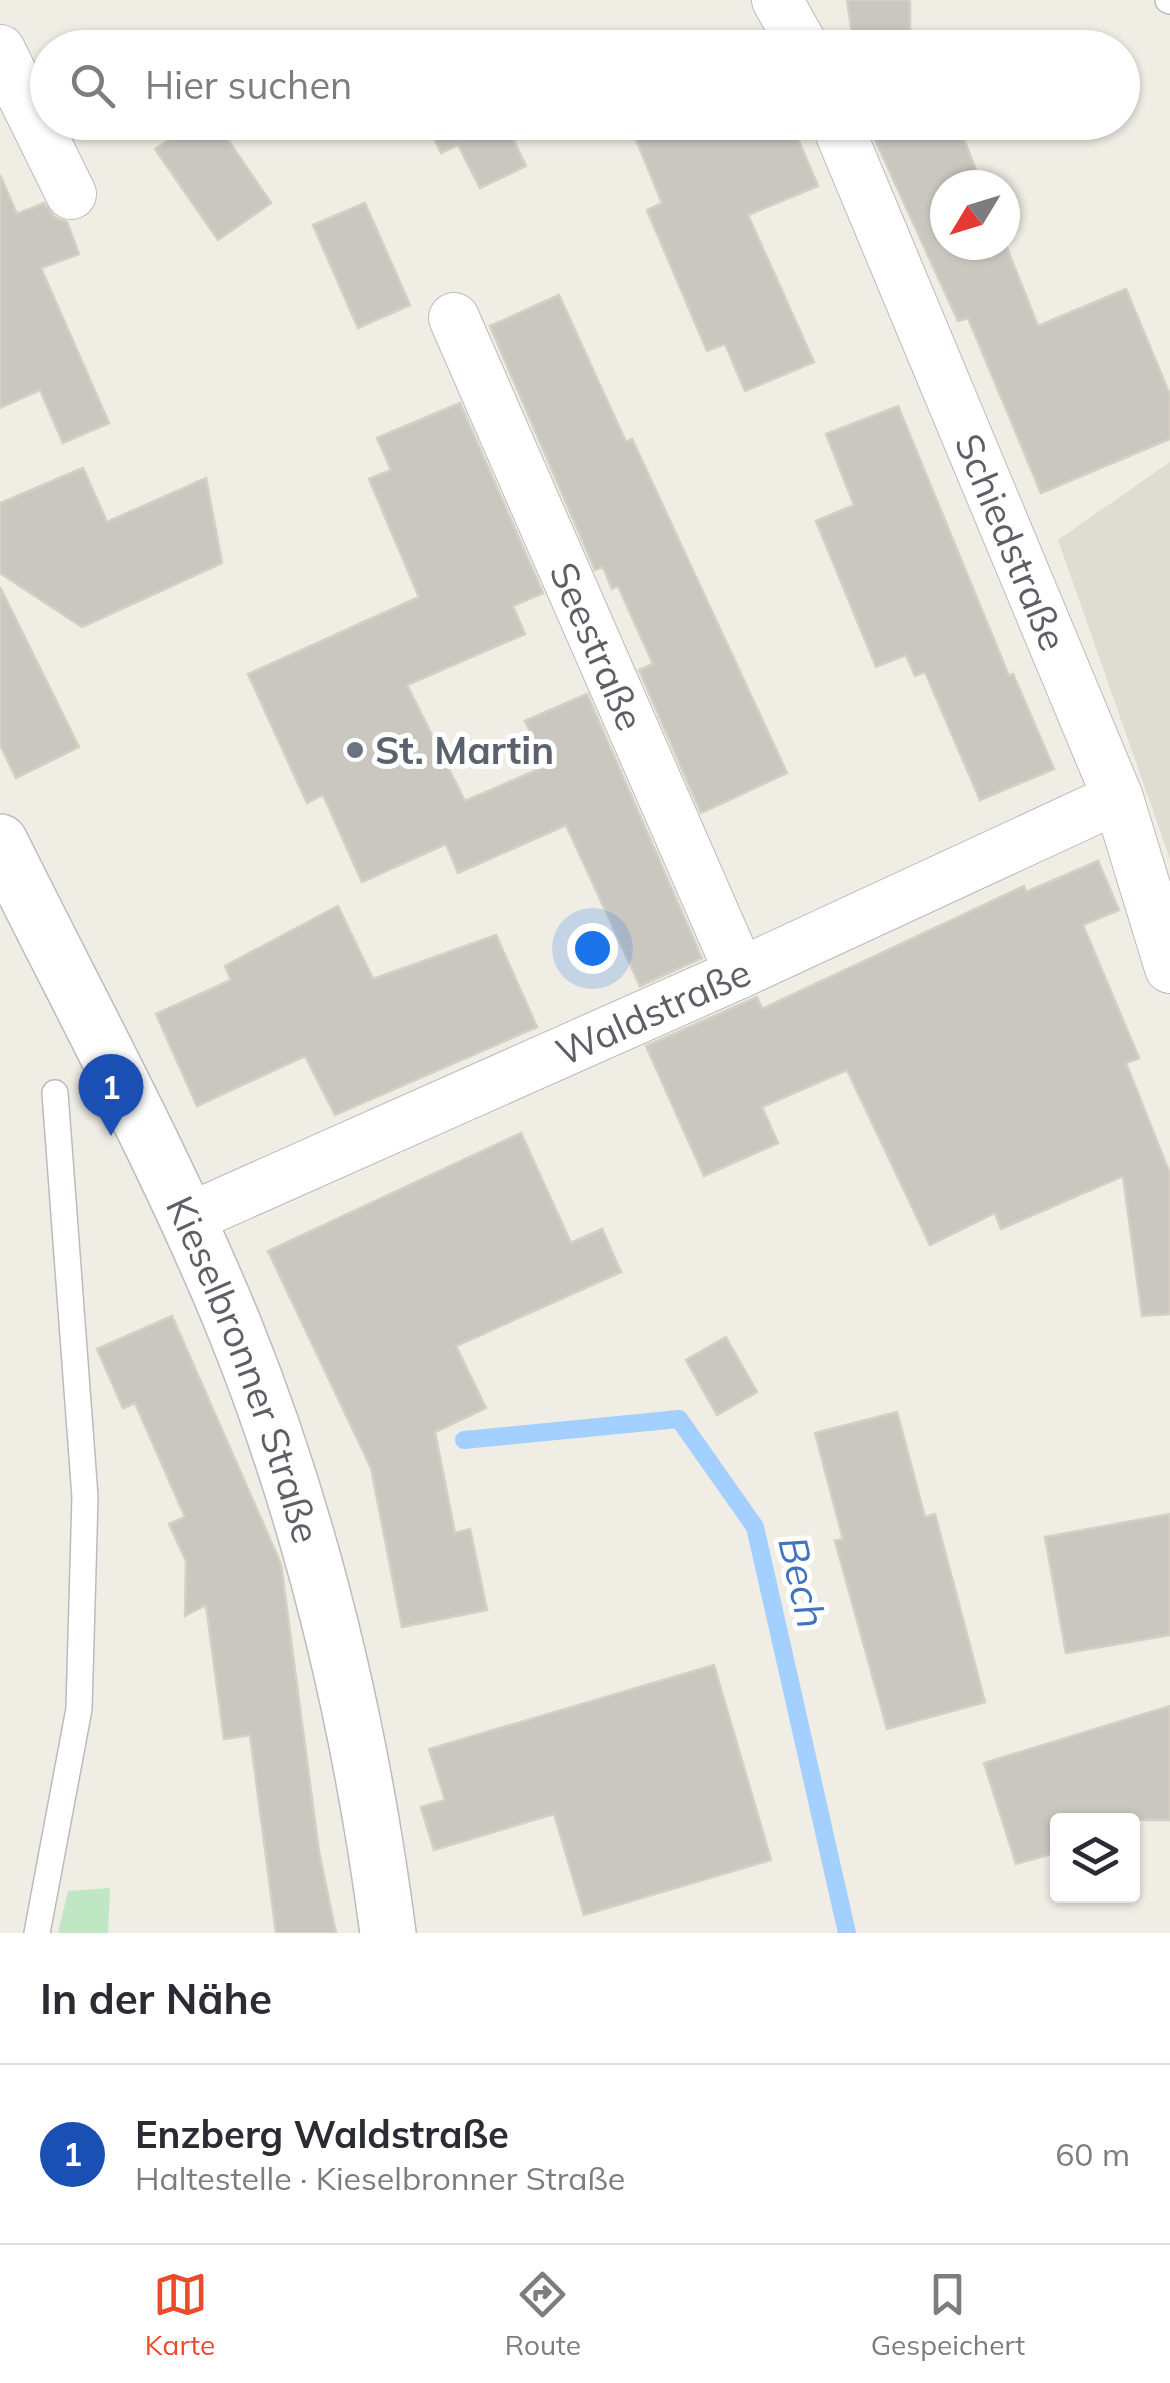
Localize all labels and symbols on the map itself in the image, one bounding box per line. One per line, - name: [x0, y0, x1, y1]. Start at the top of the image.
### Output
- north arrow: [930, 170, 1020, 260]
- street label: Schiedstraße: [945, 426, 1078, 658]
- street label: Seestraße: [540, 555, 655, 737]
- place label: St. Martin: [375, 726, 554, 774]
- marker: St. Martin: [344, 739, 366, 761]
- your location: [567, 923, 618, 974]
- street label: Waldstraße: [548, 948, 758, 1076]
- pin: 1: [78, 1054, 144, 1136]
- street label: Kieselbronner Straße: [156, 1188, 331, 1548]
- water label: Bech: [768, 1531, 838, 1633]

